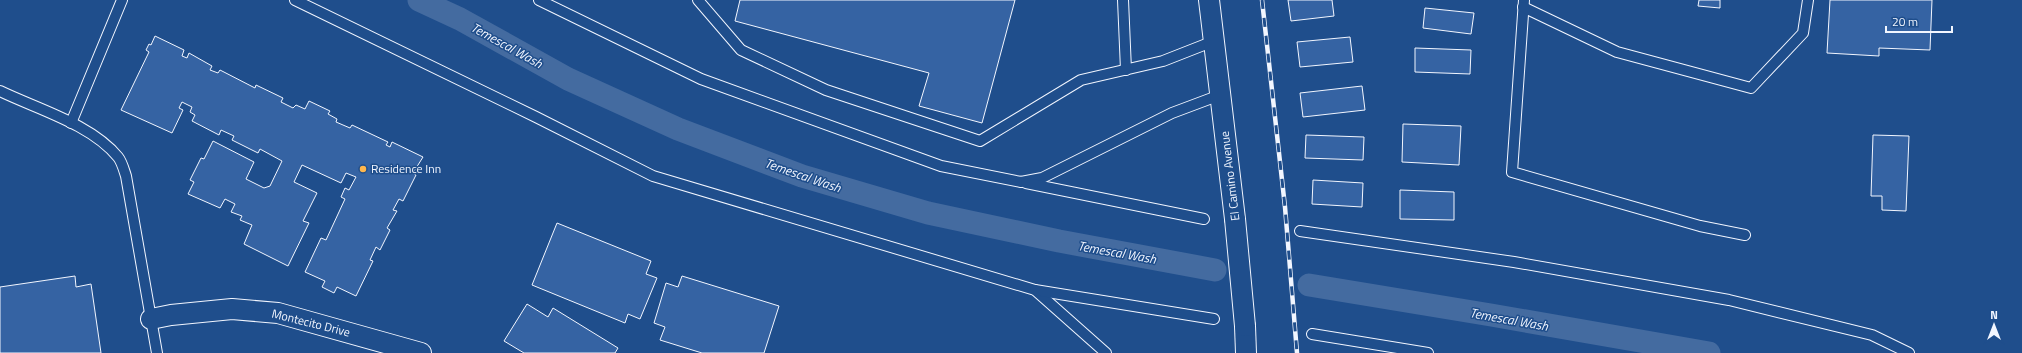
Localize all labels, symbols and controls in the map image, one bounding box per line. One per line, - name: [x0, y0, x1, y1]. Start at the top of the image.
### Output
- scale bar: [1886, 8, 1952, 34]
- text: 20 m: [1892, 12, 1918, 31]
- water label: Temescal Wash: [468, 17, 547, 73]
- street label: El Camino Avenue: [1215, 130, 1244, 222]
- water label: Temescal Wash: [762, 153, 844, 198]
- place label: Residence Inn: [371, 159, 441, 178]
- marker: Residence Inn: [358, 164, 368, 174]
- water label: Temescal Wash: [1076, 235, 1158, 269]
- water label: Temescal Wash: [1468, 302, 1550, 336]
- street label: Montecito Drive: [270, 304, 352, 341]
- north arrow: [1974, 305, 2014, 345]
- text: N: [1990, 307, 1998, 323]

